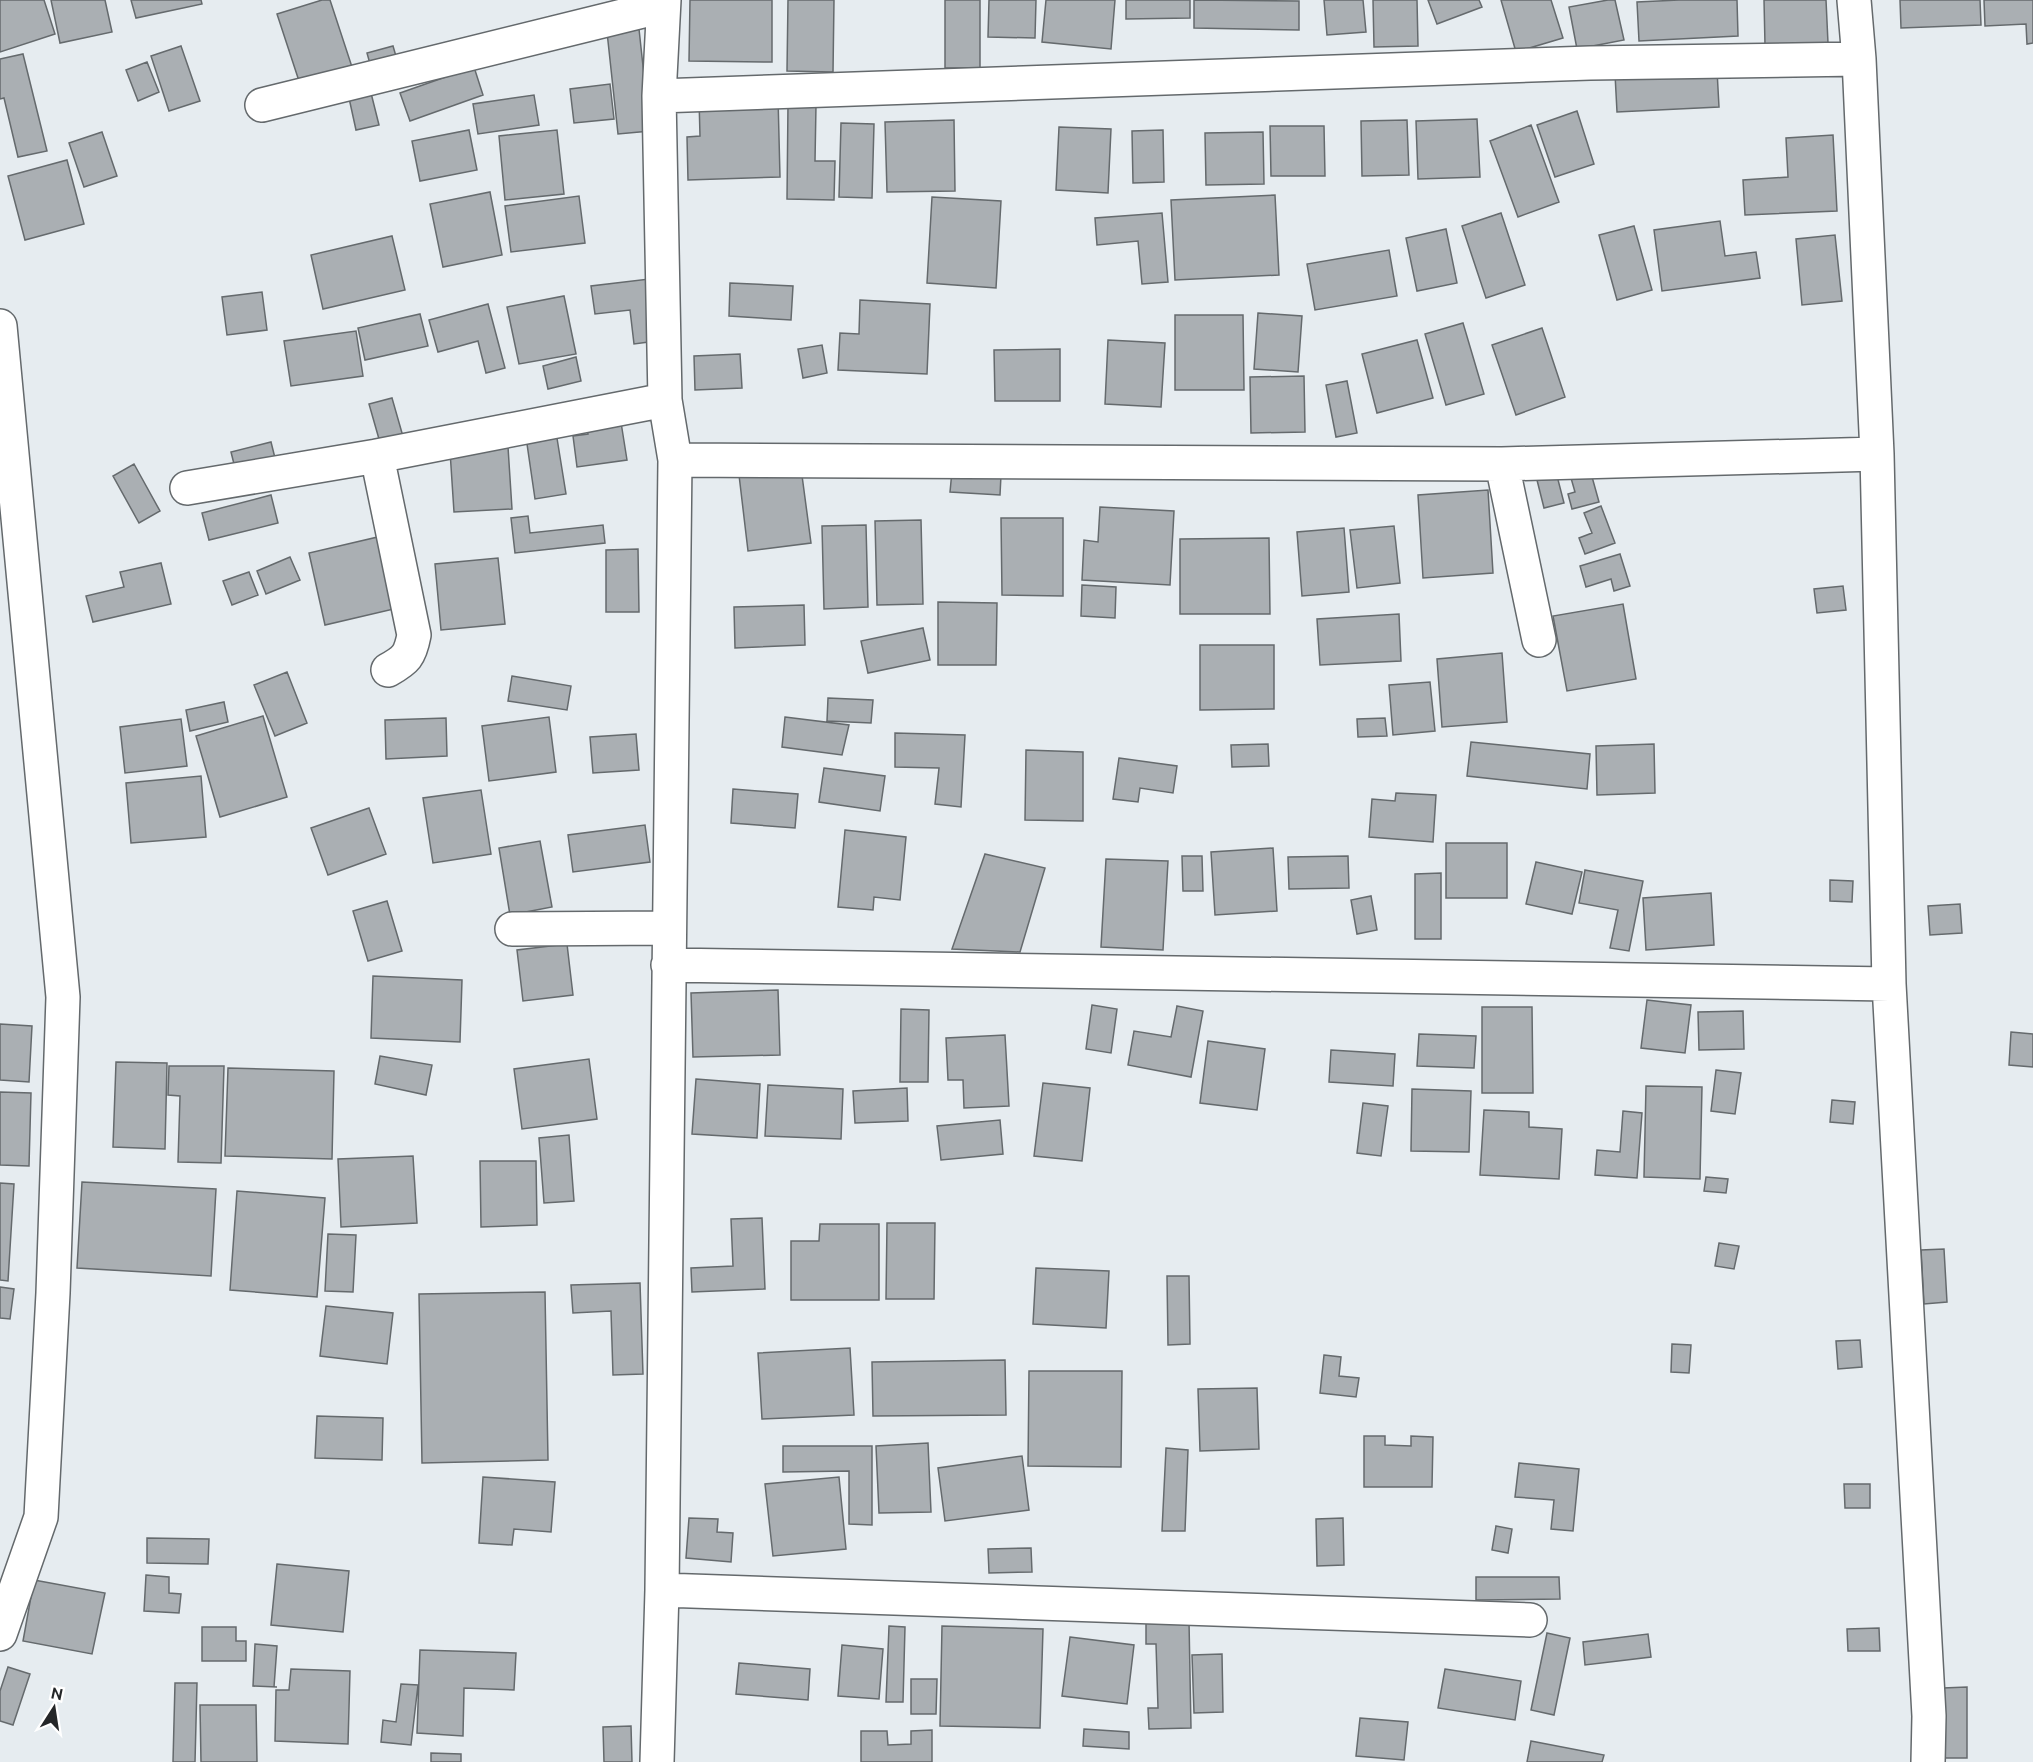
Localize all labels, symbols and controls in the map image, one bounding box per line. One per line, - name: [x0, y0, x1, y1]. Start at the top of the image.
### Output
- north arrow: [24, 1678, 84, 1738]
- text: N: [49, 1683, 65, 1703]

